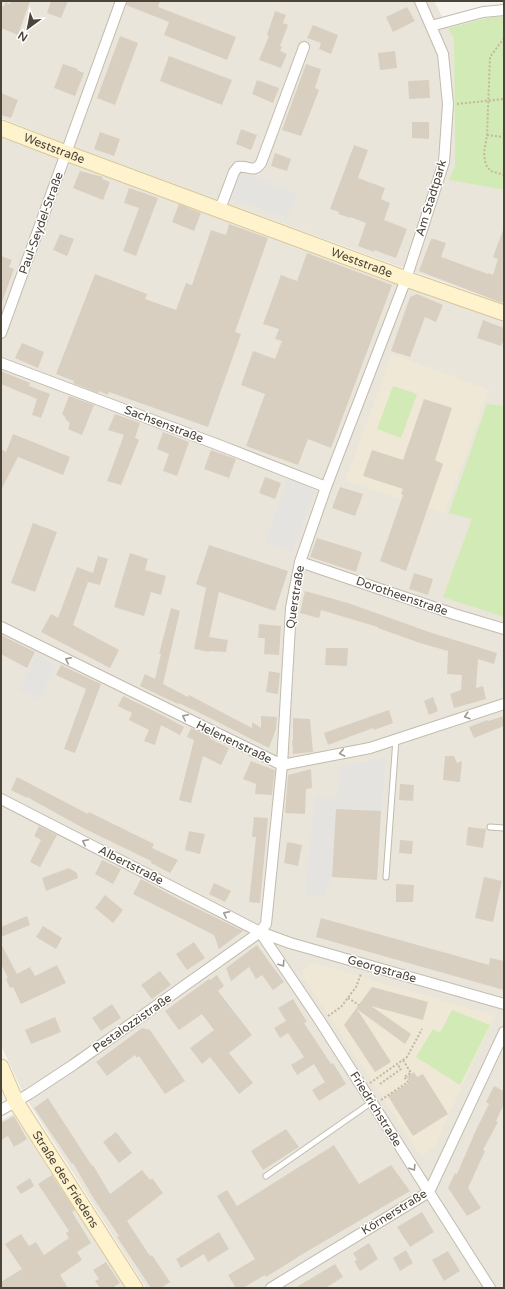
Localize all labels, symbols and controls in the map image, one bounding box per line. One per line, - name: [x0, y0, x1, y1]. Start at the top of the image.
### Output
- north arrow: [8, 8, 48, 48]
- text: N: [16, 28, 30, 44]
- street label: Weststraße: [22, 130, 87, 166]
- street label: Am Stadtpark: [413, 158, 449, 238]
- street label: Paul-Seydel-Straße: [16, 170, 66, 276]
- street label: Weststraße: [329, 245, 395, 280]
- street label: Sachsenstraße: [123, 403, 206, 446]
- street label: Querstraße: [283, 564, 307, 630]
- street label: Dorotheenstraße: [354, 574, 450, 618]
- one-way arrow: [65, 657, 72, 665]
- one-way arrow: [463, 711, 470, 720]
- one-way arrow: [181, 714, 189, 722]
- street label: Helenenstraße: [194, 718, 274, 766]
- one-way arrow: [339, 749, 346, 757]
- one-way arrow: [82, 839, 89, 847]
- street label: Albertstraße: [96, 843, 166, 887]
- one-way arrow: [222, 911, 230, 919]
- street label: Georgstraße: [346, 953, 418, 986]
- one-way arrow: [277, 960, 284, 967]
- street label: Pestalozzistraße: [90, 991, 174, 1055]
- street label: Friedrichstraße: [347, 1069, 405, 1149]
- street label: Straße des Friedens: [29, 1128, 102, 1231]
- one-way arrow: [409, 1164, 416, 1171]
- street label: Körnerstraße: [359, 1186, 429, 1238]

